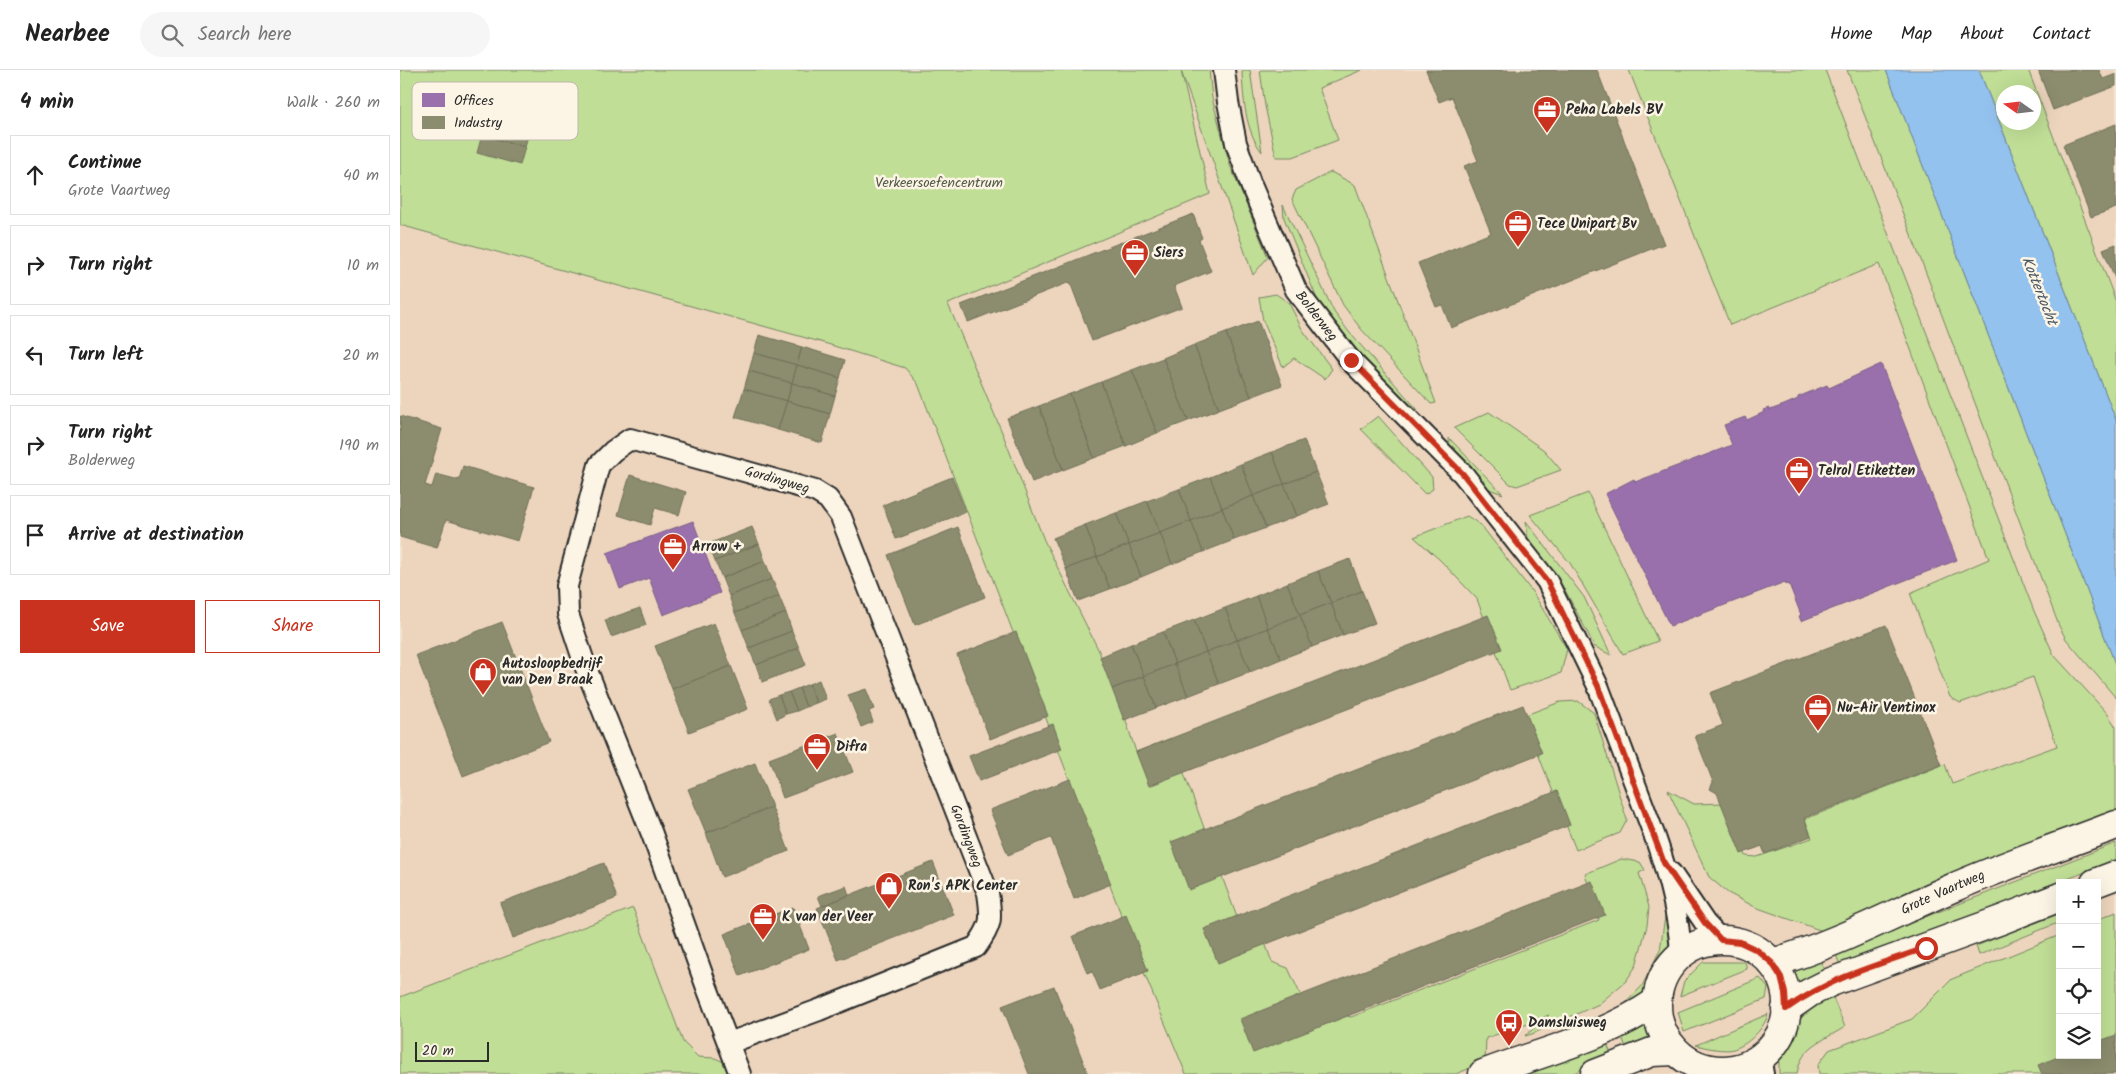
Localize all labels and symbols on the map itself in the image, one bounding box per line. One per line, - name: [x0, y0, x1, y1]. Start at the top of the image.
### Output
- legend: [412, 82, 578, 140]
- north arrow: [1996, 85, 2041, 130]
- text: Offices: [454, 90, 494, 112]
- office icon: Peha Labels BV: [1532, 95, 1562, 134]
- place label: Peha Labels BV: [1566, 99, 1664, 121]
- text: Industry: [454, 112, 503, 134]
- park label: Verkeersoefencentrum: [875, 172, 1003, 194]
- office icon: Tece Unipart Bv: [1503, 209, 1533, 248]
- place label: Tece Unipart Bv: [1537, 213, 1637, 235]
- office icon: Siers: [1120, 238, 1150, 277]
- place label: Siers: [1154, 242, 1184, 264]
- water label: Kottertocht: [2014, 253, 2064, 331]
- street label: Bolderweg: [1290, 286, 1343, 346]
- route end: [1340, 349, 1363, 372]
- office icon: Telrol Etiketten: [1784, 456, 1814, 495]
- street label: Gordingweg: [742, 460, 812, 500]
- place label: Telrol Etiketten: [1818, 460, 1916, 482]
- office icon: Arrow +: [658, 532, 688, 571]
- place label: Arrow +: [692, 536, 742, 558]
- place label: Autosloopbedrijf van Den Braak: [502, 653, 604, 691]
- shop icon: Autosloopbedrijf van Den Braak: [468, 657, 498, 696]
- office icon: Nu-Air Ventinox: [1803, 693, 1833, 732]
- place label: Nu-Air Ventinox: [1837, 697, 1936, 719]
- office icon: Difra: [802, 732, 832, 771]
- place label: Difra: [836, 736, 867, 758]
- street label: Gordingweg: [944, 801, 988, 871]
- street label: Grote Vaartweg: [1897, 864, 1988, 921]
- shop icon: Ron's APK Center: [874, 871, 904, 910]
- place label: Ron's APK Center: [908, 875, 1018, 897]
- office icon: K van der Veer: [748, 902, 778, 941]
- place label: K van der Veer: [782, 906, 874, 928]
- route start: [1915, 937, 1938, 960]
- bus stop icon: Damsluisweg: [1494, 1008, 1524, 1047]
- place label: Damsluisweg: [1528, 1012, 1607, 1034]
- scale bar: [415, 1039, 489, 1062]

